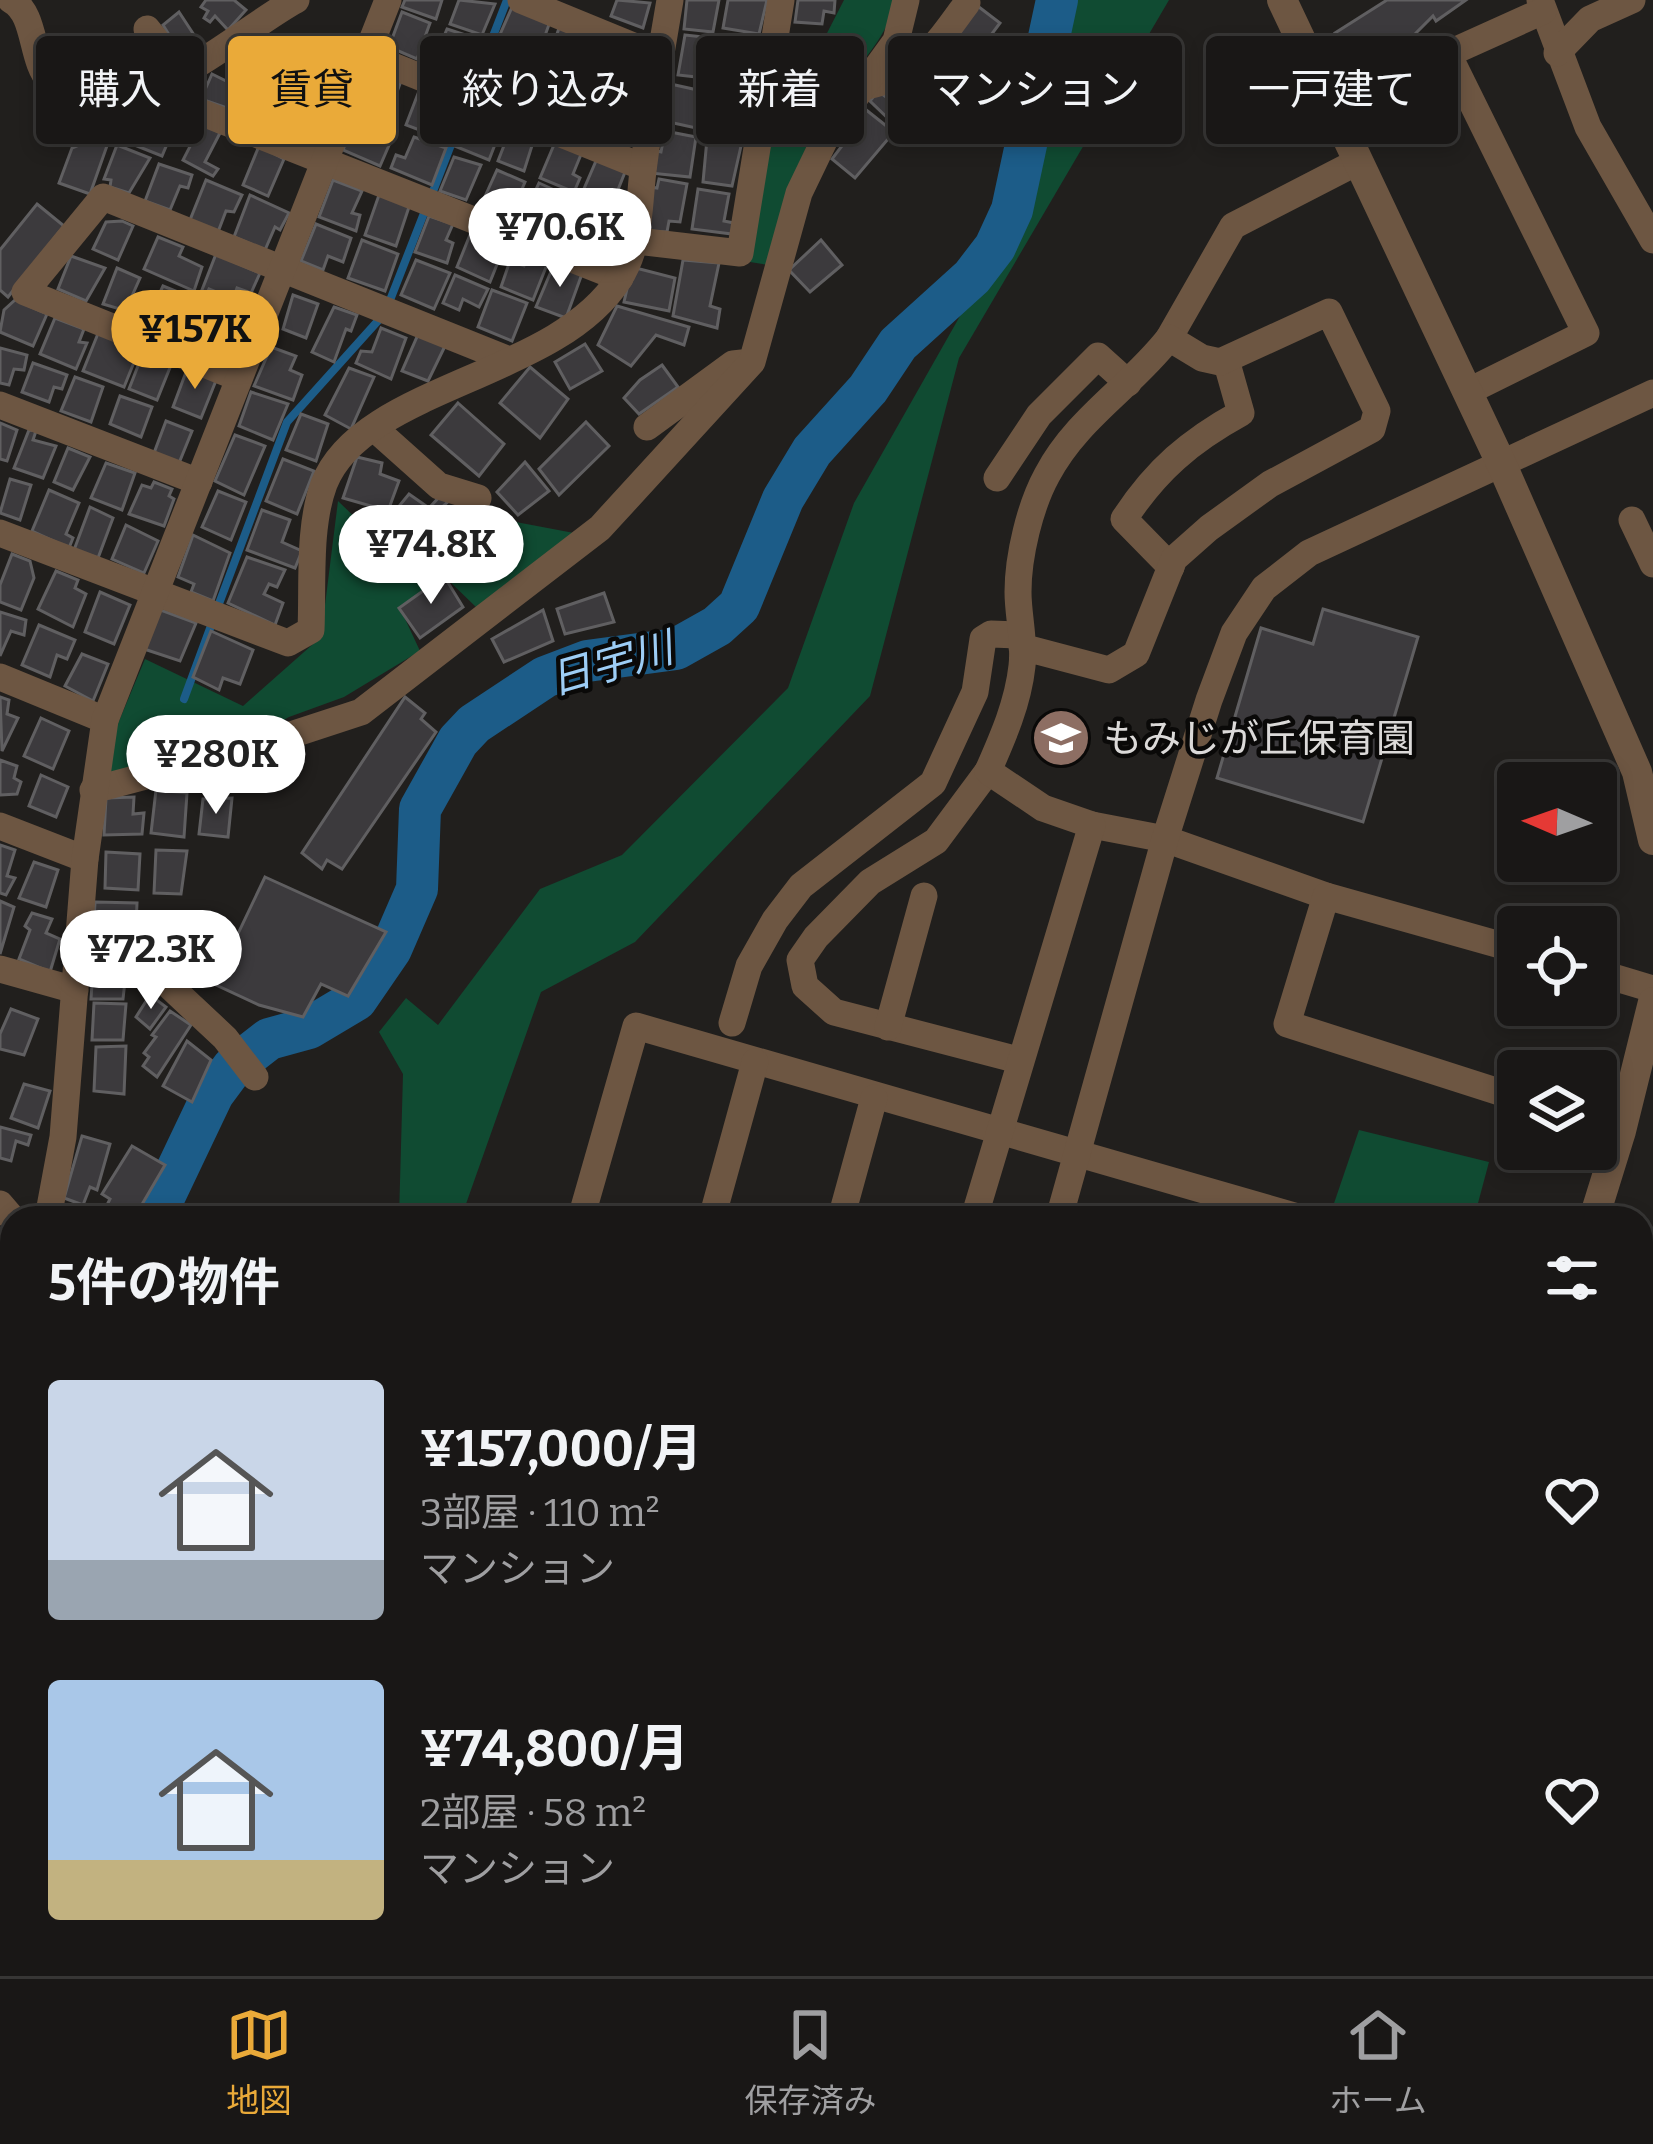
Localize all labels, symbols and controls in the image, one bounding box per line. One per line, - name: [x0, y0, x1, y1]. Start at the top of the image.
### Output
- chip: 購入: [36, 36, 204, 144]
- chip: 賃貸: [228, 36, 396, 144]
- chip: 絞り込み: [420, 36, 672, 144]
- chip: 新着: [696, 36, 864, 144]
- chip: マンション: [888, 36, 1182, 144]
- chip: 一戸建て: [1206, 36, 1458, 144]
- pin: ¥70.6K: [462, 188, 658, 290]
- text: ¥70.6K: [495, 204, 625, 250]
- pin: ¥157K: [111, 290, 279, 392]
- text: ¥157K: [138, 306, 252, 352]
- pin: ¥74.8K: [333, 505, 529, 607]
- text: ¥74.8K: [366, 521, 496, 567]
- water label: 日宇川: [544, 621, 683, 705]
- school or university icon: もみじが丘保育園: [1030, 707, 1092, 769]
- pin: ¥280K: [132, 715, 300, 817]
- place label: もみじが丘保育園: [1103, 716, 1415, 762]
- text: ¥280K: [153, 731, 279, 777]
- north arrow: [1497, 762, 1617, 882]
- map controls: [1497, 762, 1617, 1170]
- button: locate: [1497, 906, 1617, 1026]
- pin: ¥72.3K: [53, 910, 249, 1012]
- text: ¥72.3K: [87, 926, 215, 972]
- button: layers: [1497, 1050, 1617, 1170]
- icon: filters: [1539, 1245, 1605, 1311]
- text: 5件の物件: [48, 1252, 280, 1314]
- text: ¥157,000/月: [420, 1418, 703, 1480]
- icon: home: [144, 1428, 288, 1572]
- icon: heart: [1539, 1467, 1605, 1533]
- text: 3部屋 · 110 m²: [420, 1490, 660, 1536]
- text: マンション: [420, 1546, 615, 1592]
- text: ¥74,800/月: [420, 1718, 689, 1780]
- icon: home: [144, 1728, 288, 1872]
- icon: heart: [1539, 1767, 1605, 1833]
- text: 2部屋 · 58 m²: [420, 1790, 646, 1836]
- text: マンション: [420, 1846, 615, 1892]
- tab: 地図: [226, 2002, 292, 2122]
- tab: 保存済み: [744, 2002, 876, 2122]
- tab: ホーム: [1329, 2002, 1427, 2122]

